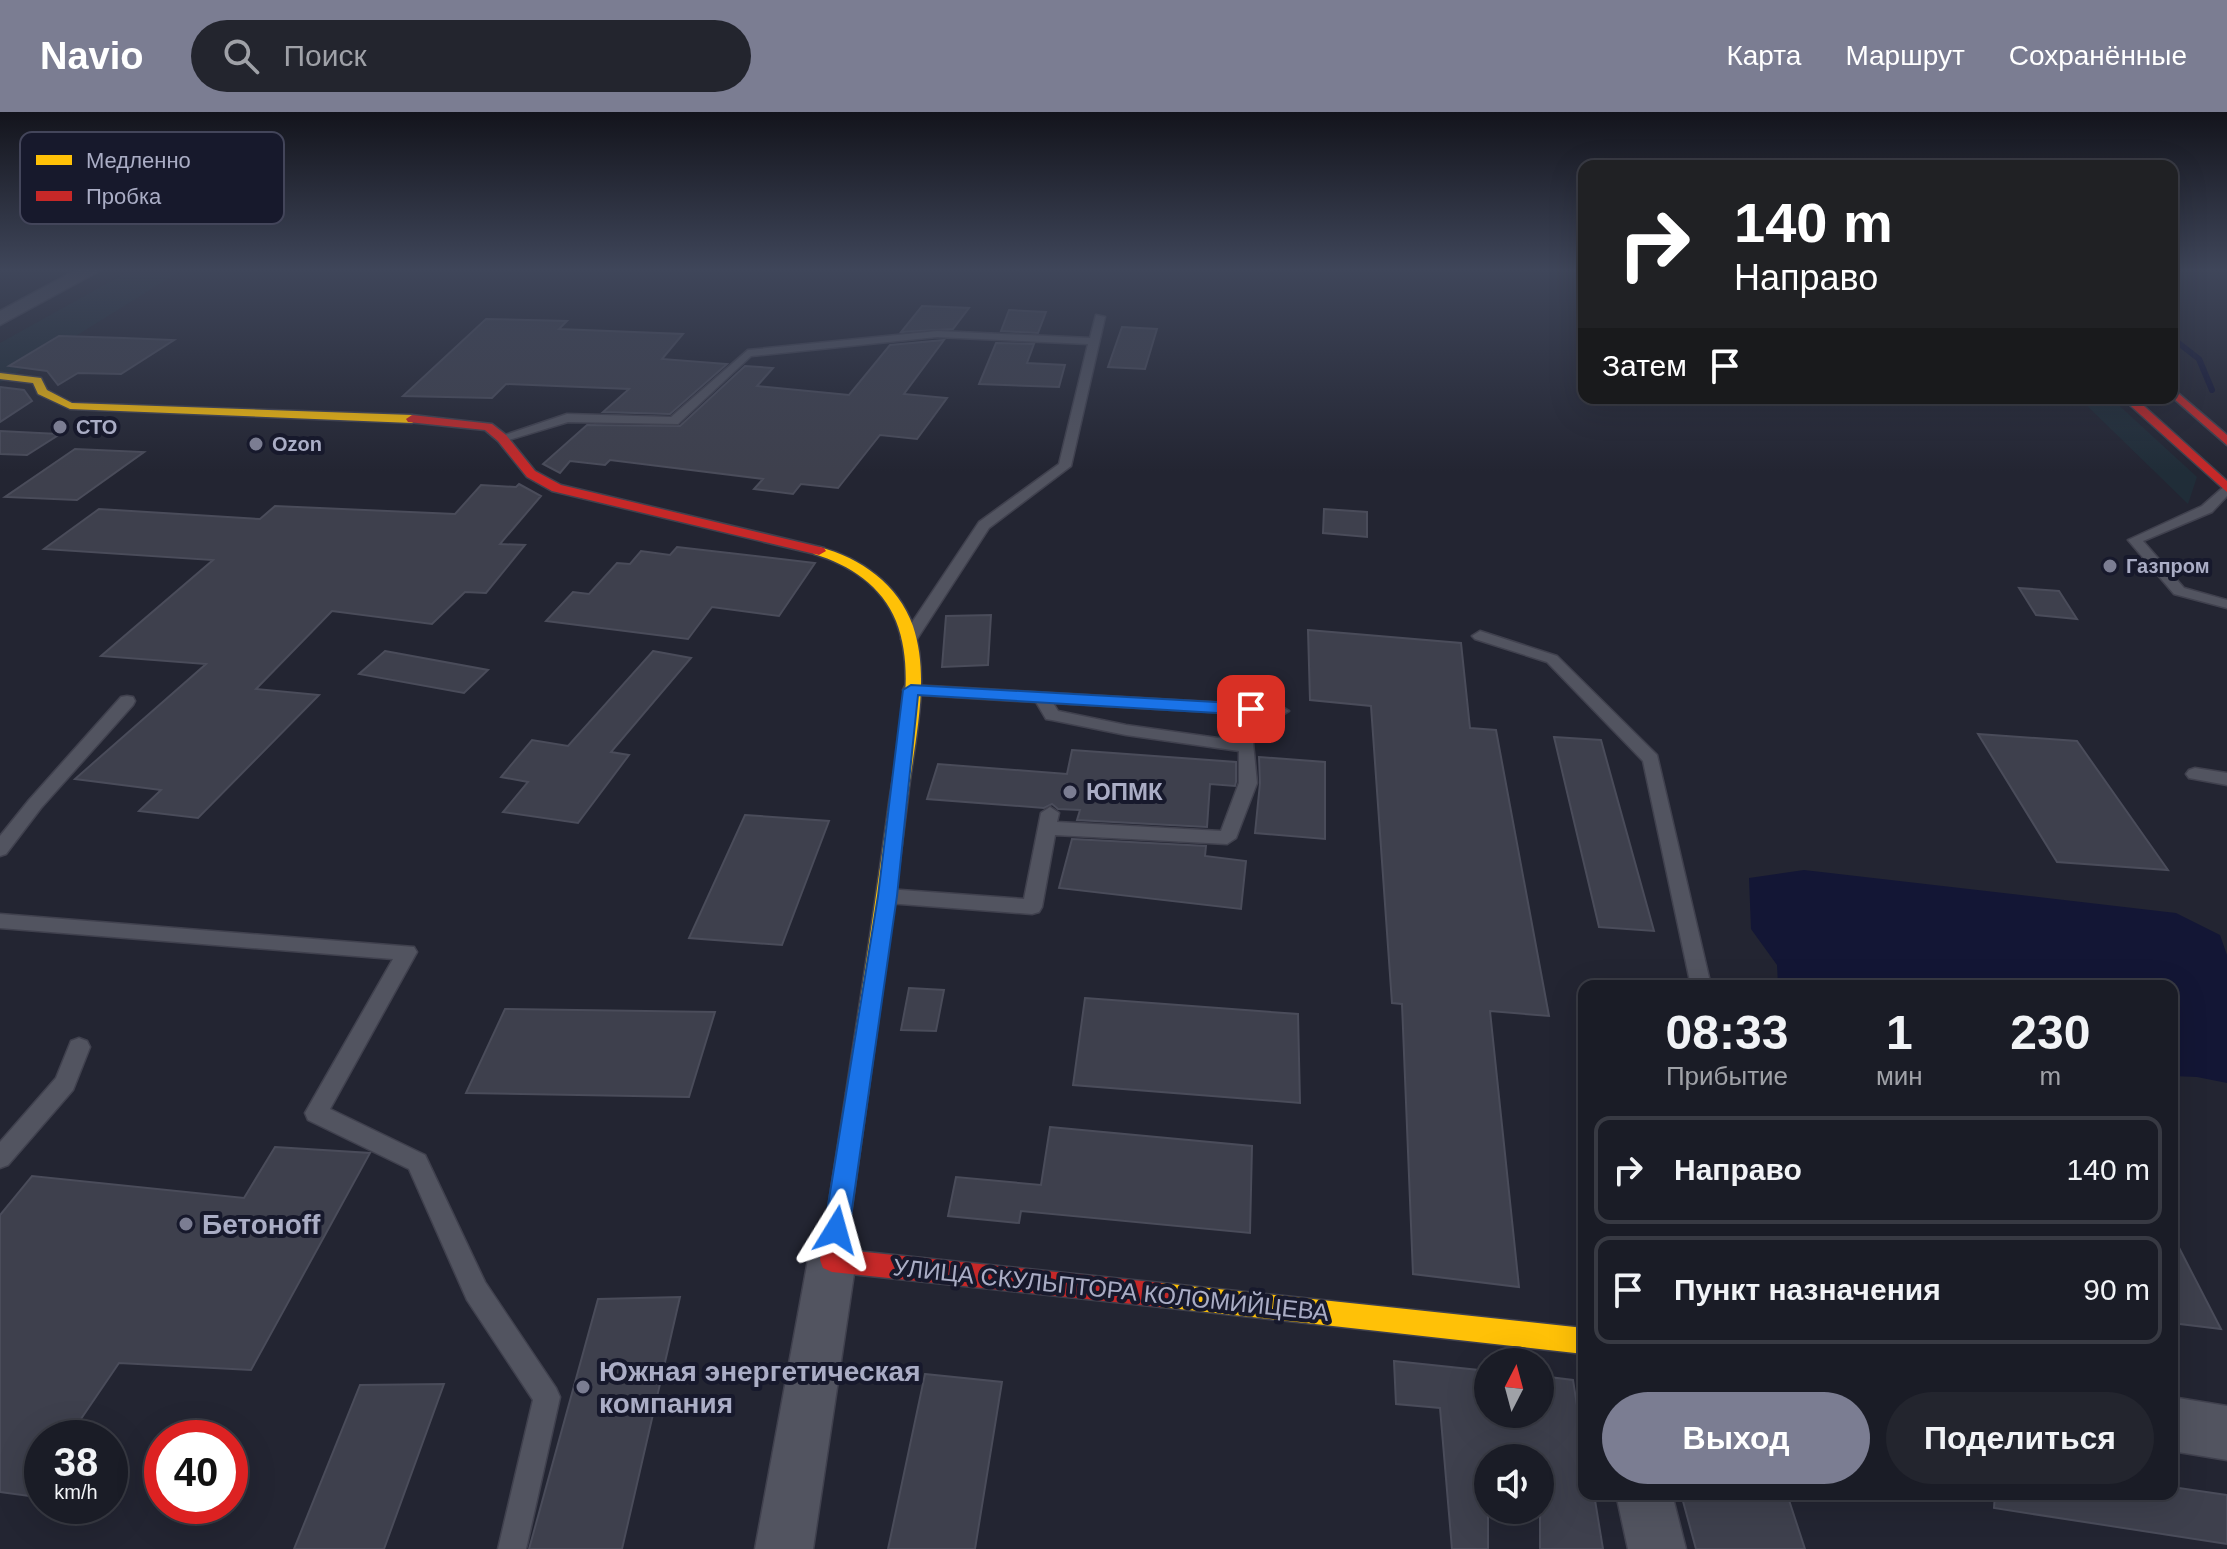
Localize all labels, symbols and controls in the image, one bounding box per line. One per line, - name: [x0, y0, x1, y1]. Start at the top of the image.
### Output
- search box: [191, 20, 751, 92]
- icon: search: [219, 34, 263, 78]
- text: Navio: [40, 35, 143, 77]
- text: Поиск: [283, 39, 367, 72]
- text: Карта: [1726, 40, 1801, 71]
- text: Маршрут: [1845, 40, 1965, 71]
- text: Сохранённые: [2009, 40, 2187, 71]
- legend: [20, 132, 284, 224]
- text: Медленно: [86, 148, 191, 173]
- text: Пробка: [86, 184, 162, 209]
- text: 140 m: [1734, 191, 1893, 254]
- icon: right: [1602, 192, 1706, 296]
- text: Направо: [1734, 257, 1878, 298]
- icon: arrive: [1703, 344, 1747, 388]
- text: Затем: [1602, 349, 1687, 382]
- place label: СТО: [76, 416, 117, 438]
- marker: СТО: [51, 418, 69, 436]
- place label: Ozon: [272, 433, 322, 455]
- marker: Ozon: [247, 435, 265, 453]
- place label: Газпром: [2126, 555, 2209, 577]
- marker: Газпром: [2101, 557, 2119, 575]
- pin: [1217, 675, 1285, 743]
- icon: arrive: [1229, 687, 1273, 731]
- place label: ЮПМК: [1086, 778, 1163, 805]
- marker: ЮПМК: [1061, 783, 1079, 801]
- text: 08:33: [1666, 1006, 1788, 1059]
- text: 1: [1886, 1006, 1913, 1059]
- text: 230: [2010, 1006, 2090, 1059]
- text: Прибытие: [1666, 1061, 1788, 1091]
- text: мин: [1876, 1061, 1923, 1091]
- text: m: [2040, 1061, 2061, 1091]
- icon: right: [1606, 1148, 1650, 1192]
- text: Направо: [1674, 1153, 1802, 1186]
- text: 140 m: [2067, 1153, 2150, 1186]
- position arrow: [794, 1188, 878, 1272]
- place label: Бетонoff: [202, 1209, 321, 1240]
- marker: Бетонoff: [177, 1215, 195, 1233]
- street label: УЛИЦА СКУЛЬПТОРА КОЛОМИЙЦЕВА: [892, 1253, 1330, 1326]
- icon: arrive: [1606, 1268, 1650, 1312]
- text: Пункт назначения: [1674, 1273, 1941, 1306]
- text: 90 m: [2083, 1273, 2150, 1306]
- north arrow: [1474, 1348, 1554, 1428]
- map controls: [1474, 1348, 1554, 1524]
- place label: Южная энергетическая компания: [599, 1356, 920, 1419]
- marker: Южная энергетическая компания: [574, 1378, 592, 1396]
- button: Выход: [1602, 1392, 1870, 1484]
- button: Поделиться: [1886, 1392, 2154, 1484]
- speed limit sign: 40: [144, 1420, 248, 1524]
- text: 38: [54, 1440, 98, 1484]
- button: sound: [1474, 1444, 1554, 1524]
- text: km/h: [54, 1481, 98, 1503]

